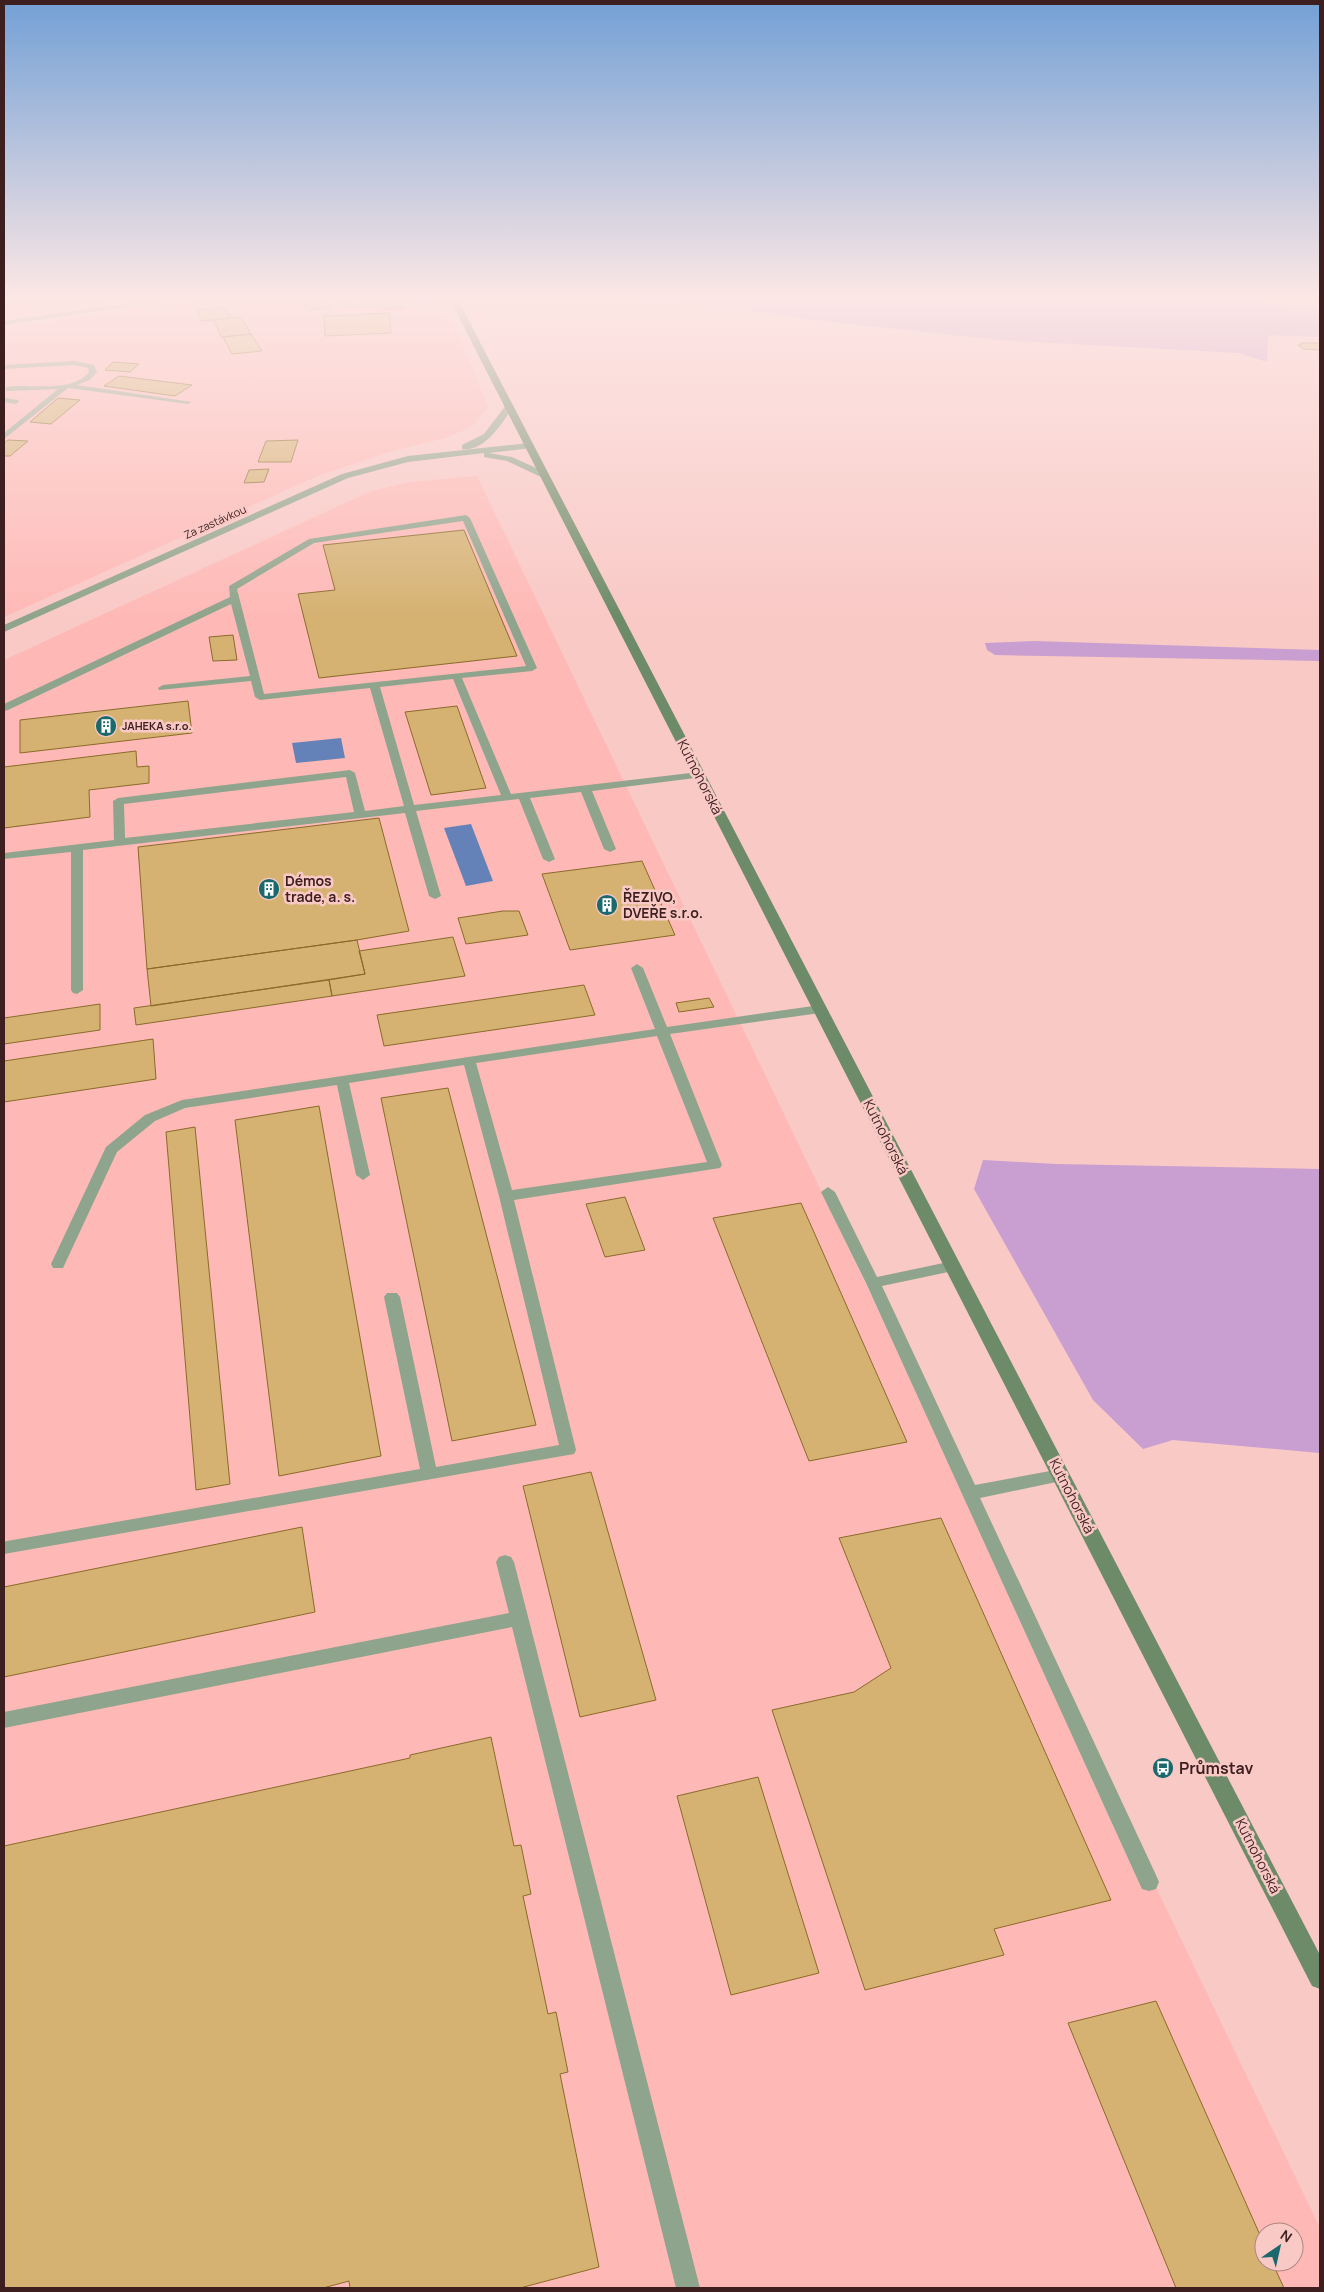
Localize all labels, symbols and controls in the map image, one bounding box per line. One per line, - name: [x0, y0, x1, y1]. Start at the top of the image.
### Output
- street label: Za zastávkou: [181, 501, 248, 542]
- building icon: JAHEKA s.r.o.: [94, 714, 118, 738]
- place label: JAHEKA s.r.o.: [122, 718, 192, 733]
- street label: Kutnohorská: [673, 736, 727, 817]
- place label: Démos trade, a. s.: [285, 871, 355, 906]
- building icon: Démos trade, a. s.: [257, 877, 281, 901]
- place label: ŘEZIVO, DVEŘE s.r.o.: [623, 887, 703, 922]
- building icon: ŘEZIVO, DVEŘE s.r.o.: [595, 893, 619, 917]
- street label: Kutnohorská: [859, 1096, 913, 1177]
- street label: Kutnohorská: [1045, 1455, 1099, 1536]
- bus stop icon: Průmstav: [1151, 1756, 1175, 1780]
- place label: Průmstav: [1179, 1757, 1253, 1779]
- street label: Kutnohorská: [1231, 1815, 1285, 1896]
- north arrow: [1254, 2222, 1304, 2272]
- text: N: [1277, 2225, 1296, 2246]

